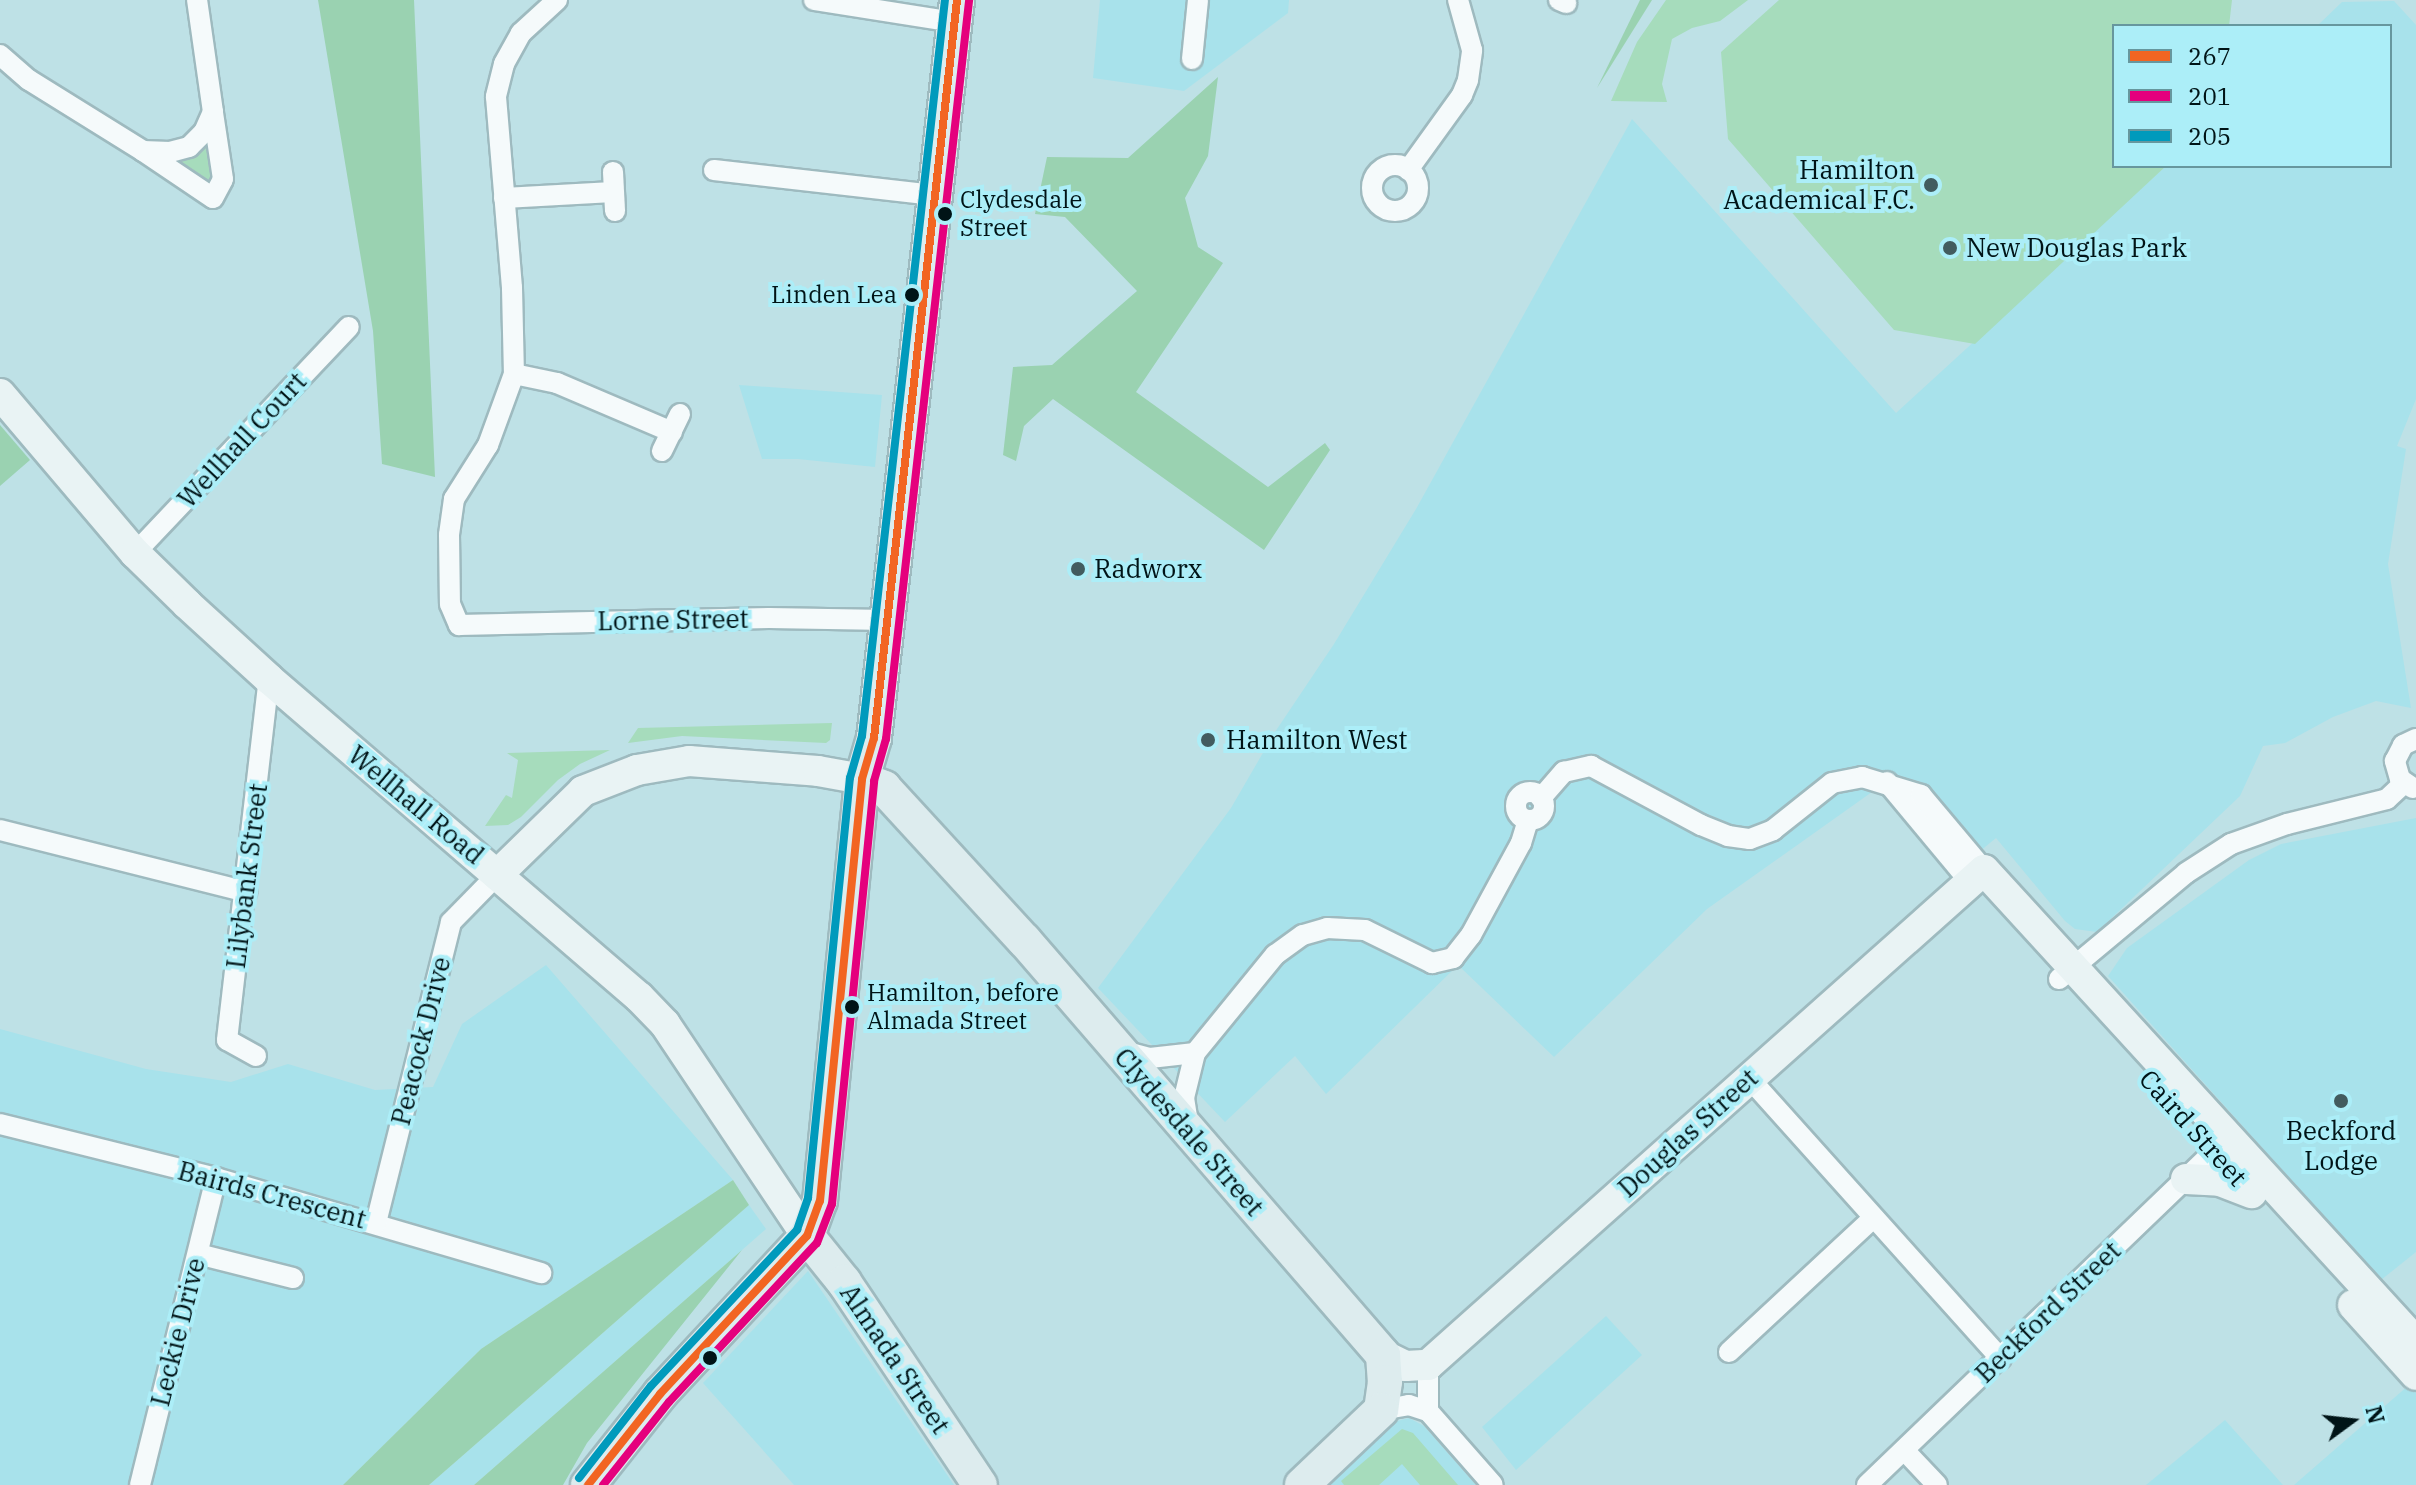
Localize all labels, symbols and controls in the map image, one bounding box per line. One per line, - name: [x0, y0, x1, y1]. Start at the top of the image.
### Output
- legend: [2112, 24, 2392, 168]
- text: 267: [2188, 40, 2231, 72]
- text: 201: [2188, 80, 2231, 112]
- text: 205: [2188, 120, 2231, 152]
- place label: Hamilton Academical F.C.: [1723, 154, 1915, 216]
- marker: Hamilton Academical F.C.: [1922, 176, 1940, 194]
- place label: Clydesdale Street: [960, 186, 1082, 242]
- marker: Clydesdale Street: [937, 206, 953, 222]
- place label: New Douglas Park: [1966, 232, 2187, 264]
- marker: New Douglas Park: [1941, 239, 1959, 257]
- place label: Linden Lea: [771, 281, 897, 309]
- marker: Linden Lea: [904, 287, 920, 303]
- street label: Wellhall Court: [171, 366, 313, 514]
- place label: Radworx: [1094, 553, 1202, 585]
- marker: Radworx: [1069, 560, 1087, 578]
- street label: Lorne Street: [597, 603, 749, 637]
- place label: Hamilton West: [1226, 724, 1408, 756]
- marker: Hamilton West: [1197, 729, 1219, 751]
- street label: Wellhall Road: [342, 739, 490, 871]
- street label: Lilybank Street: [220, 782, 274, 970]
- street label: Peacock Drive: [385, 954, 457, 1128]
- place label: Hamilton, before Almada Street: [867, 979, 1059, 1035]
- marker: Hamilton, before Almada Street: [844, 999, 860, 1015]
- street label: Clydesdale Street: [1108, 1042, 1270, 1222]
- street label: Douglas Street: [1612, 1062, 1764, 1204]
- street label: Caird Street: [2133, 1064, 2253, 1192]
- marker: Beckford Lodge: [2330, 1090, 2352, 1112]
- place label: Beckford Lodge: [2286, 1115, 2396, 1176]
- street label: Bairds Crescent: [175, 1155, 369, 1235]
- street label: Beckford Street: [1969, 1235, 2127, 1389]
- street label: Leckie Drive: [145, 1255, 211, 1409]
- street label: Almada Street: [834, 1278, 956, 1440]
- unlabelled marker: [702, 1350, 718, 1366]
- north arrow: [2312, 1381, 2392, 1461]
- text: N: [2359, 1402, 2392, 1427]

